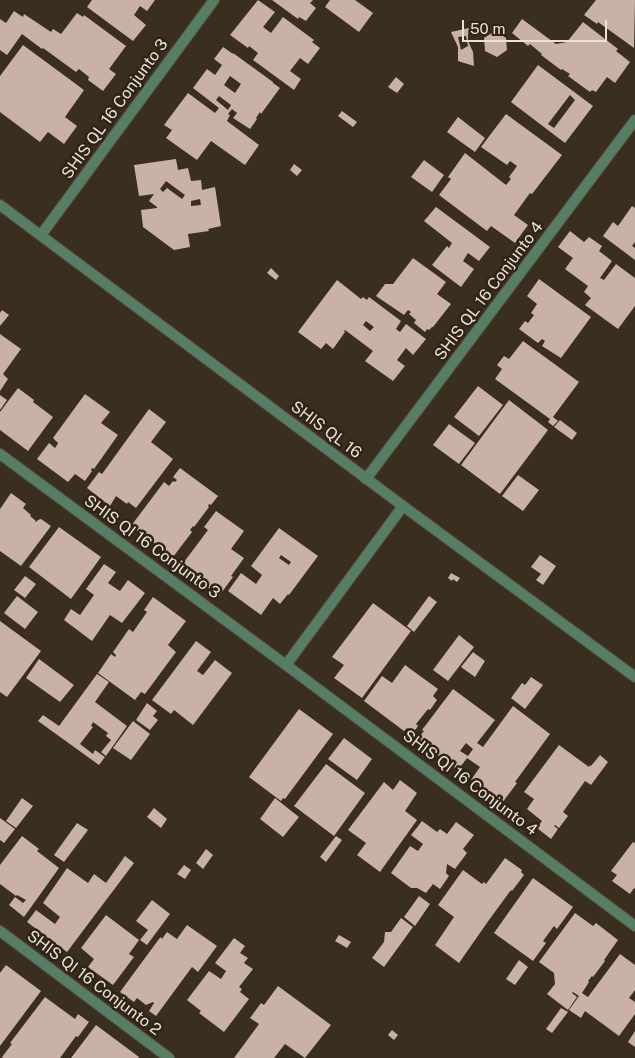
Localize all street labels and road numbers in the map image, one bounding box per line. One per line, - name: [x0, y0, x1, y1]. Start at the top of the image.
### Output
- street label: SHIS QL 16 Conjunto 3: [58, 35, 172, 183]
- street label: SHIS QL 16 Conjunto 4: [431, 218, 547, 364]
- street label: SHIS QL 16: [287, 397, 365, 463]
- street label: SHIS QI 16 Conjunto 3: [80, 491, 224, 603]
- street label: SHIS QI 16 Conjunto 4: [399, 726, 541, 840]
- street label: SHIS QI 16 Conjunto 2: [23, 926, 165, 1040]

